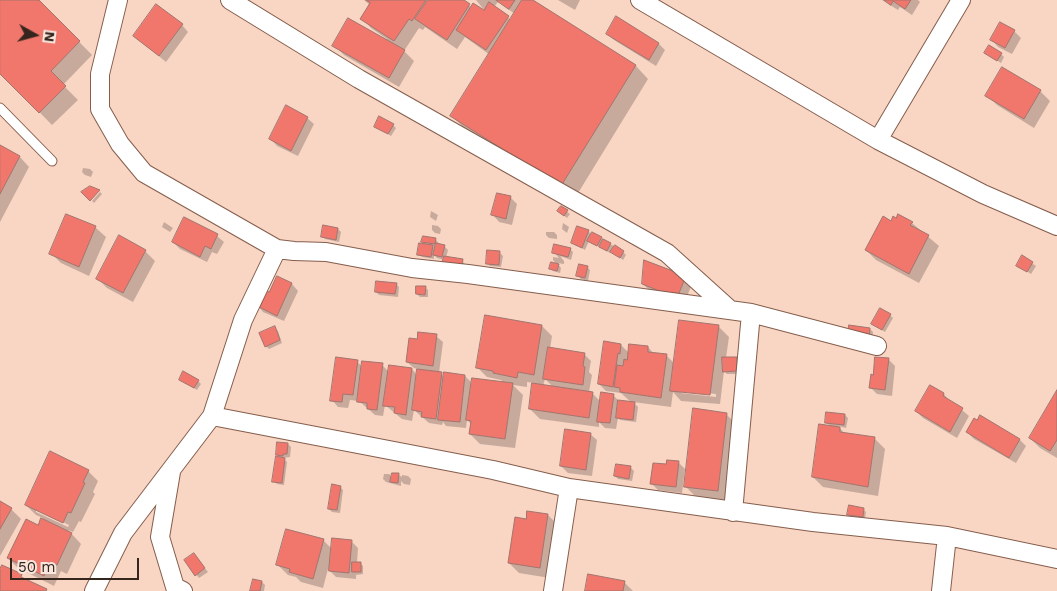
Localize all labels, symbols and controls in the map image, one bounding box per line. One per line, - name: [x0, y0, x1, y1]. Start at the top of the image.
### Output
- north arrow: [10, 10, 60, 60]
- text: N: [41, 31, 58, 43]
- scale bar: [12, 548, 141, 580]
- text: 50 m: [18, 558, 55, 576]

